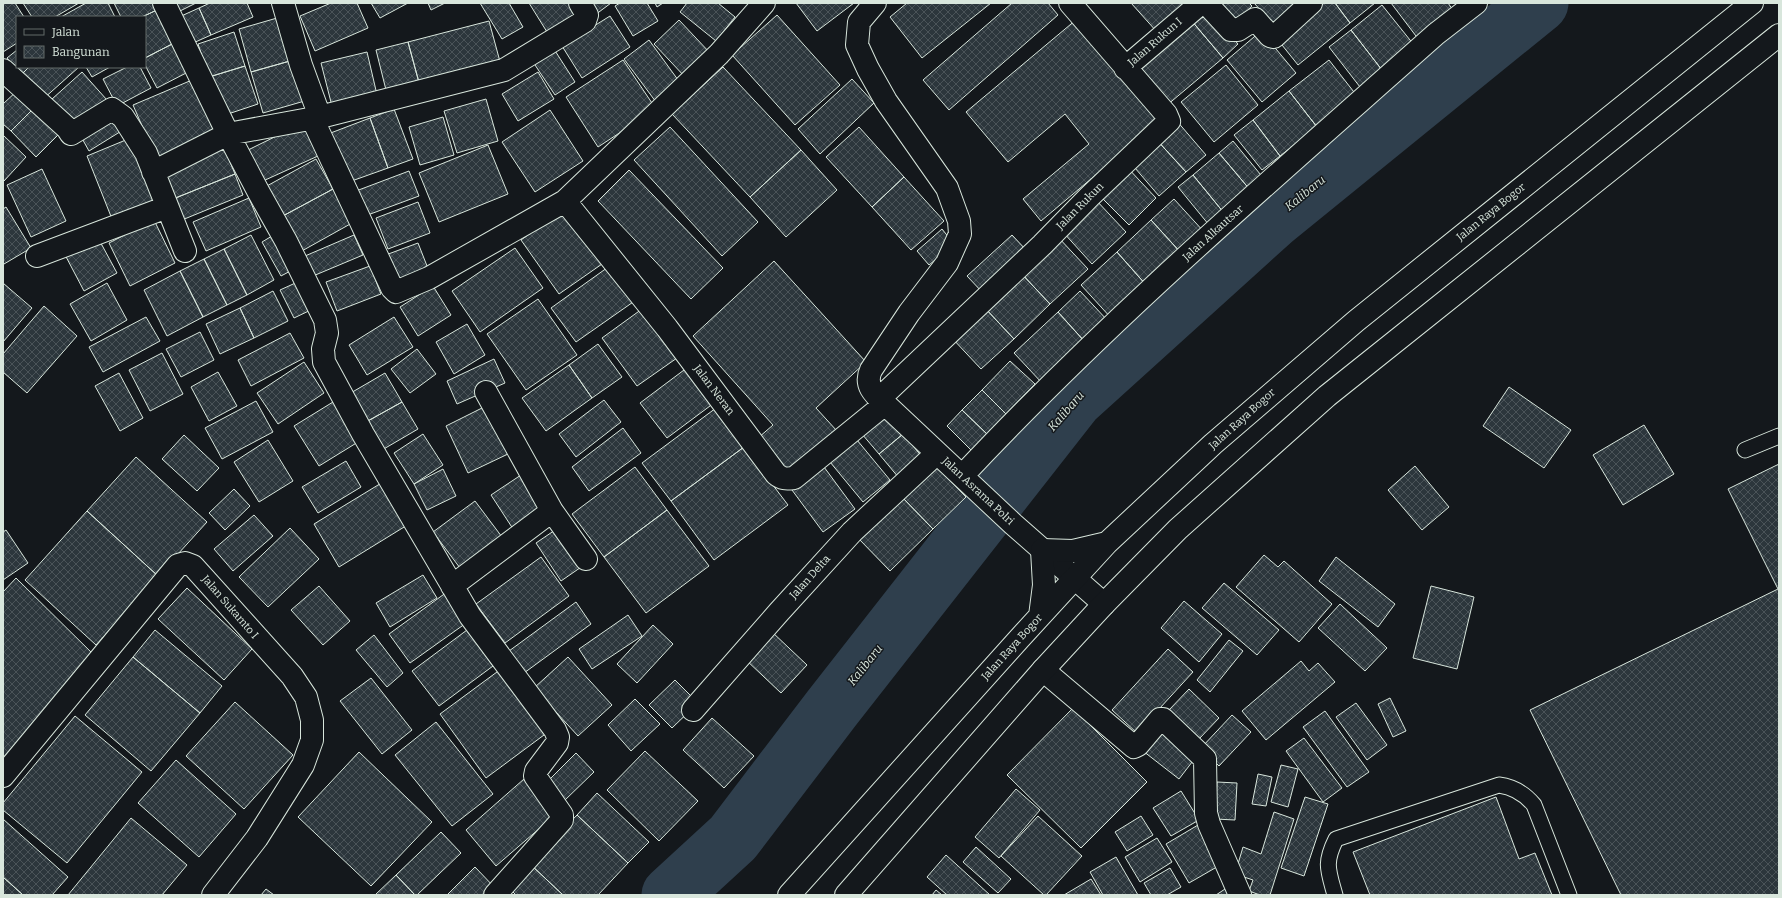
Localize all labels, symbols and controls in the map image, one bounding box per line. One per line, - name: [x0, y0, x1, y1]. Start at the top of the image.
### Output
- street label: Jalan Rukun I: [1125, 15, 1185, 70]
- legend: [16, 16, 146, 68]
- text: Jalan: [51, 25, 80, 39]
- text: Bangunan: [52, 45, 110, 59]
- water label: Kalibaru: [1282, 173, 1328, 213]
- street label: Jalan Rukun: [1053, 180, 1106, 233]
- street label: Jalan Raya Bogor: [1453, 180, 1528, 244]
- street label: Jalan Alkautsar: [1179, 202, 1246, 264]
- street label: Jalan Neran: [690, 361, 737, 418]
- street label: Jalan Raya Bogor: [1205, 386, 1278, 453]
- water label: Kalibaru: [1045, 388, 1087, 434]
- street label: Jalan Asrama Polri: [939, 454, 1017, 528]
- street label: Jalan Delta: [786, 552, 833, 602]
- street label: Jalan Sukamto I: [198, 572, 261, 641]
- street label: Jalan Raya Bogor: [978, 611, 1045, 684]
- water label: Kalibaru: [845, 642, 885, 688]

